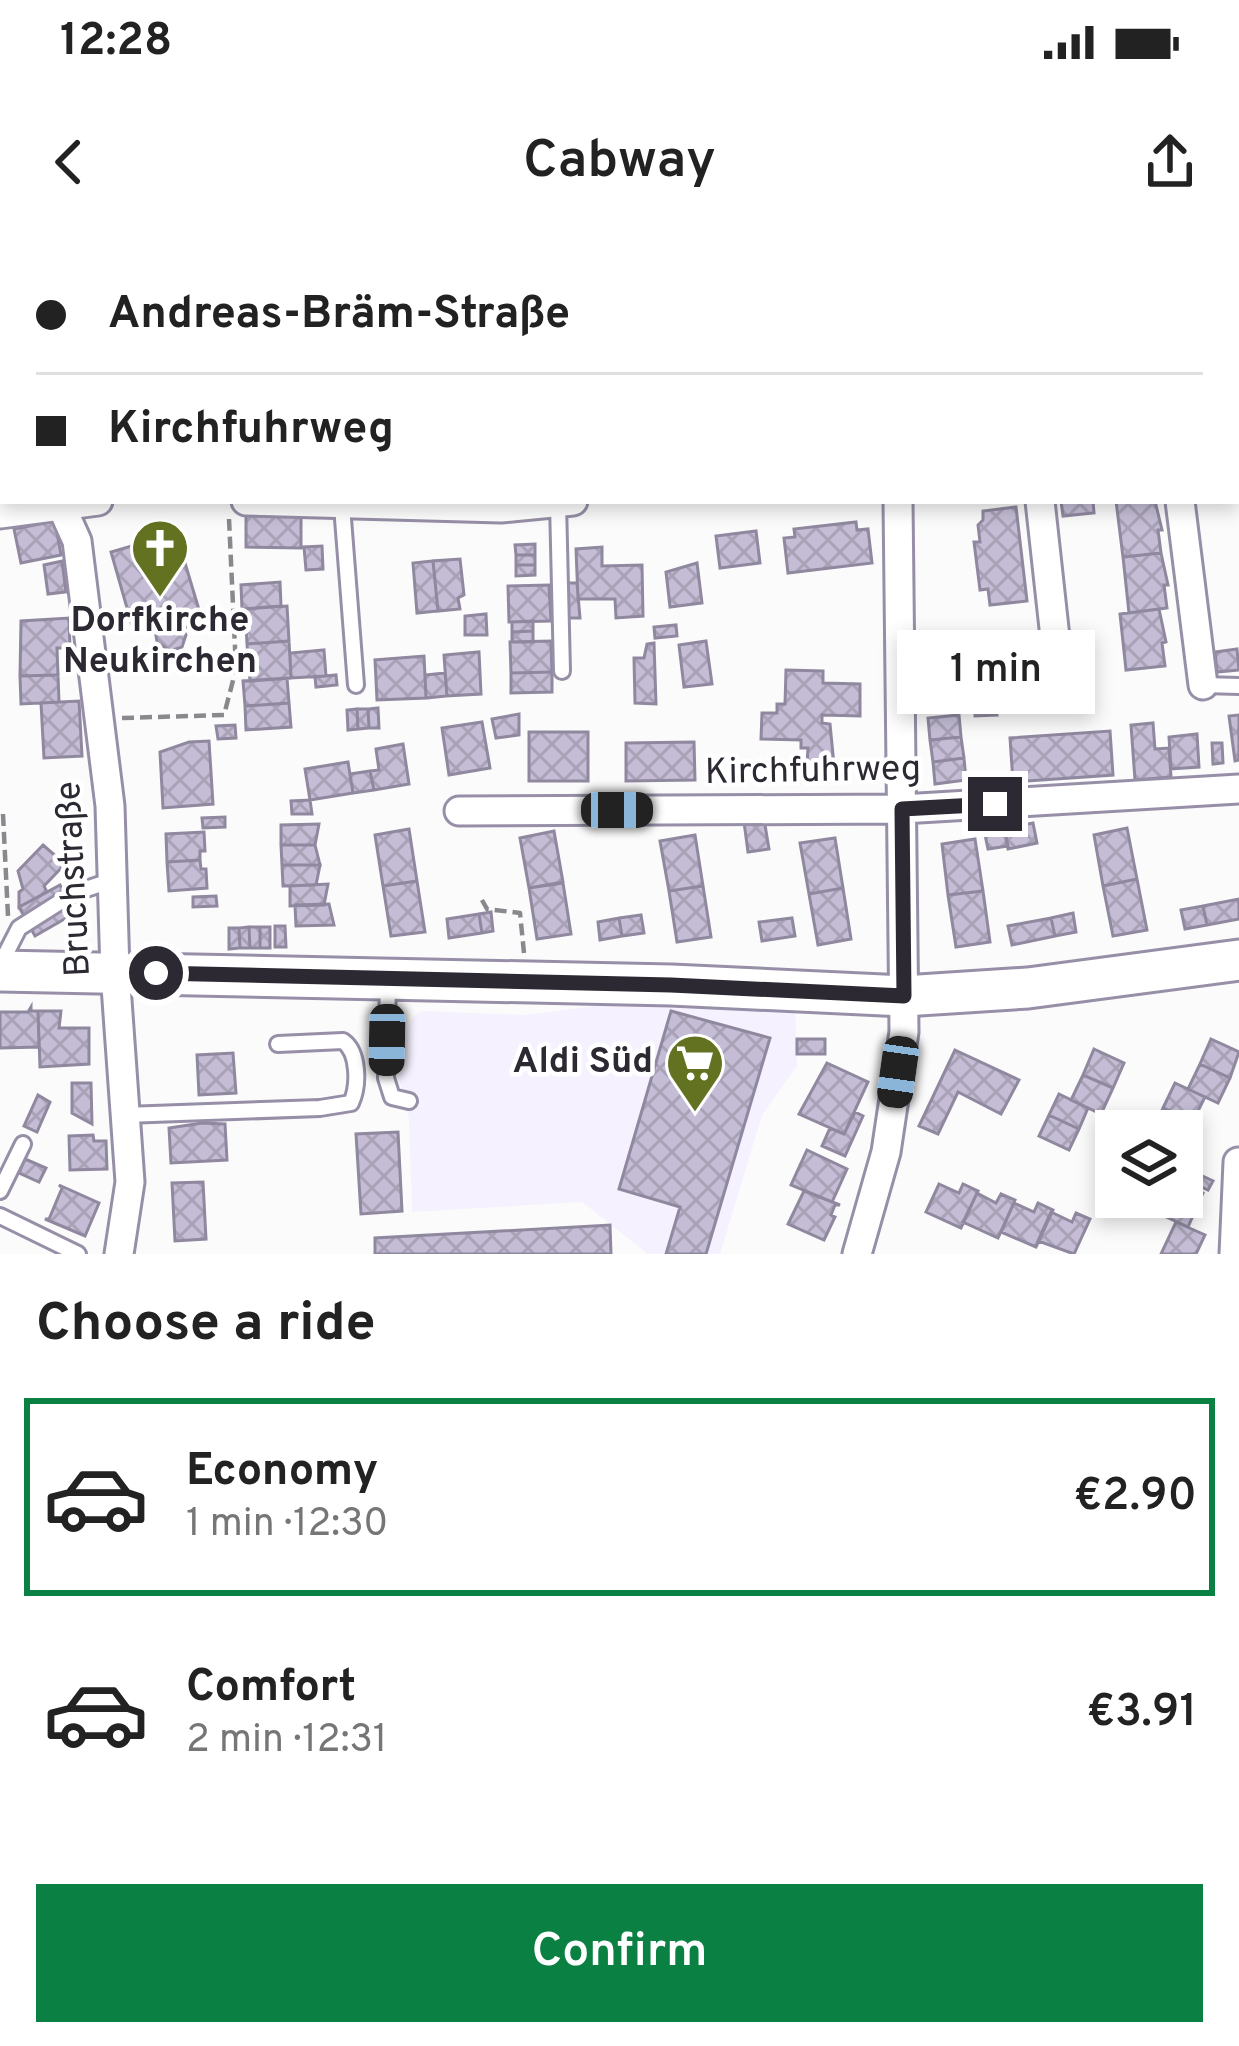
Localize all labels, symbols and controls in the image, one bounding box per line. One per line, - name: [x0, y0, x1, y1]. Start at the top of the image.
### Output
- text: 12:28: [60, 14, 172, 71]
- text: Cabway: [523, 128, 716, 197]
- icon: back: [36, 129, 102, 195]
- icon: share: [1137, 129, 1203, 195]
- text: Andreas-Bräm-Straße: [108, 287, 570, 344]
- text: Kirchfuhrweg: [108, 402, 394, 459]
- church icon: Dorfkirche Neukirchen: [129, 517, 191, 599]
- place label: Dorfkirche Neukirchen: [63, 599, 257, 686]
- callout: 1 min: [896, 630, 1094, 714]
- text: 1 min: [950, 647, 1042, 696]
- street label: Kirchfuhrweg: [705, 747, 921, 797]
- route end: [968, 777, 1022, 831]
- street label: Bruchstraße: [47, 780, 103, 978]
- car: [581, 792, 653, 828]
- route start: [129, 946, 183, 1000]
- car: [368, 1004, 406, 1076]
- supermarket icon: Aldi Süd: [664, 1032, 726, 1114]
- car: [875, 1034, 921, 1110]
- place label: Aldi Süd: [513, 1040, 653, 1086]
- map controls: [1095, 1110, 1203, 1218]
- button: layers: [1095, 1110, 1203, 1218]
- text: Choose a ride: [36, 1291, 376, 1360]
- icon: car: [42, 1443, 150, 1551]
- text: Economy: [186, 1444, 378, 1501]
- text: €2.90: [1074, 1469, 1197, 1526]
- text: 1 min · 12:30: [186, 1501, 388, 1550]
- icon: car: [42, 1659, 150, 1767]
- text: Comfort: [186, 1660, 356, 1717]
- text: €3.91: [1087, 1685, 1197, 1742]
- text: 2 min · 12:31: [186, 1717, 387, 1766]
- button: Confirm: [36, 1884, 1203, 2022]

